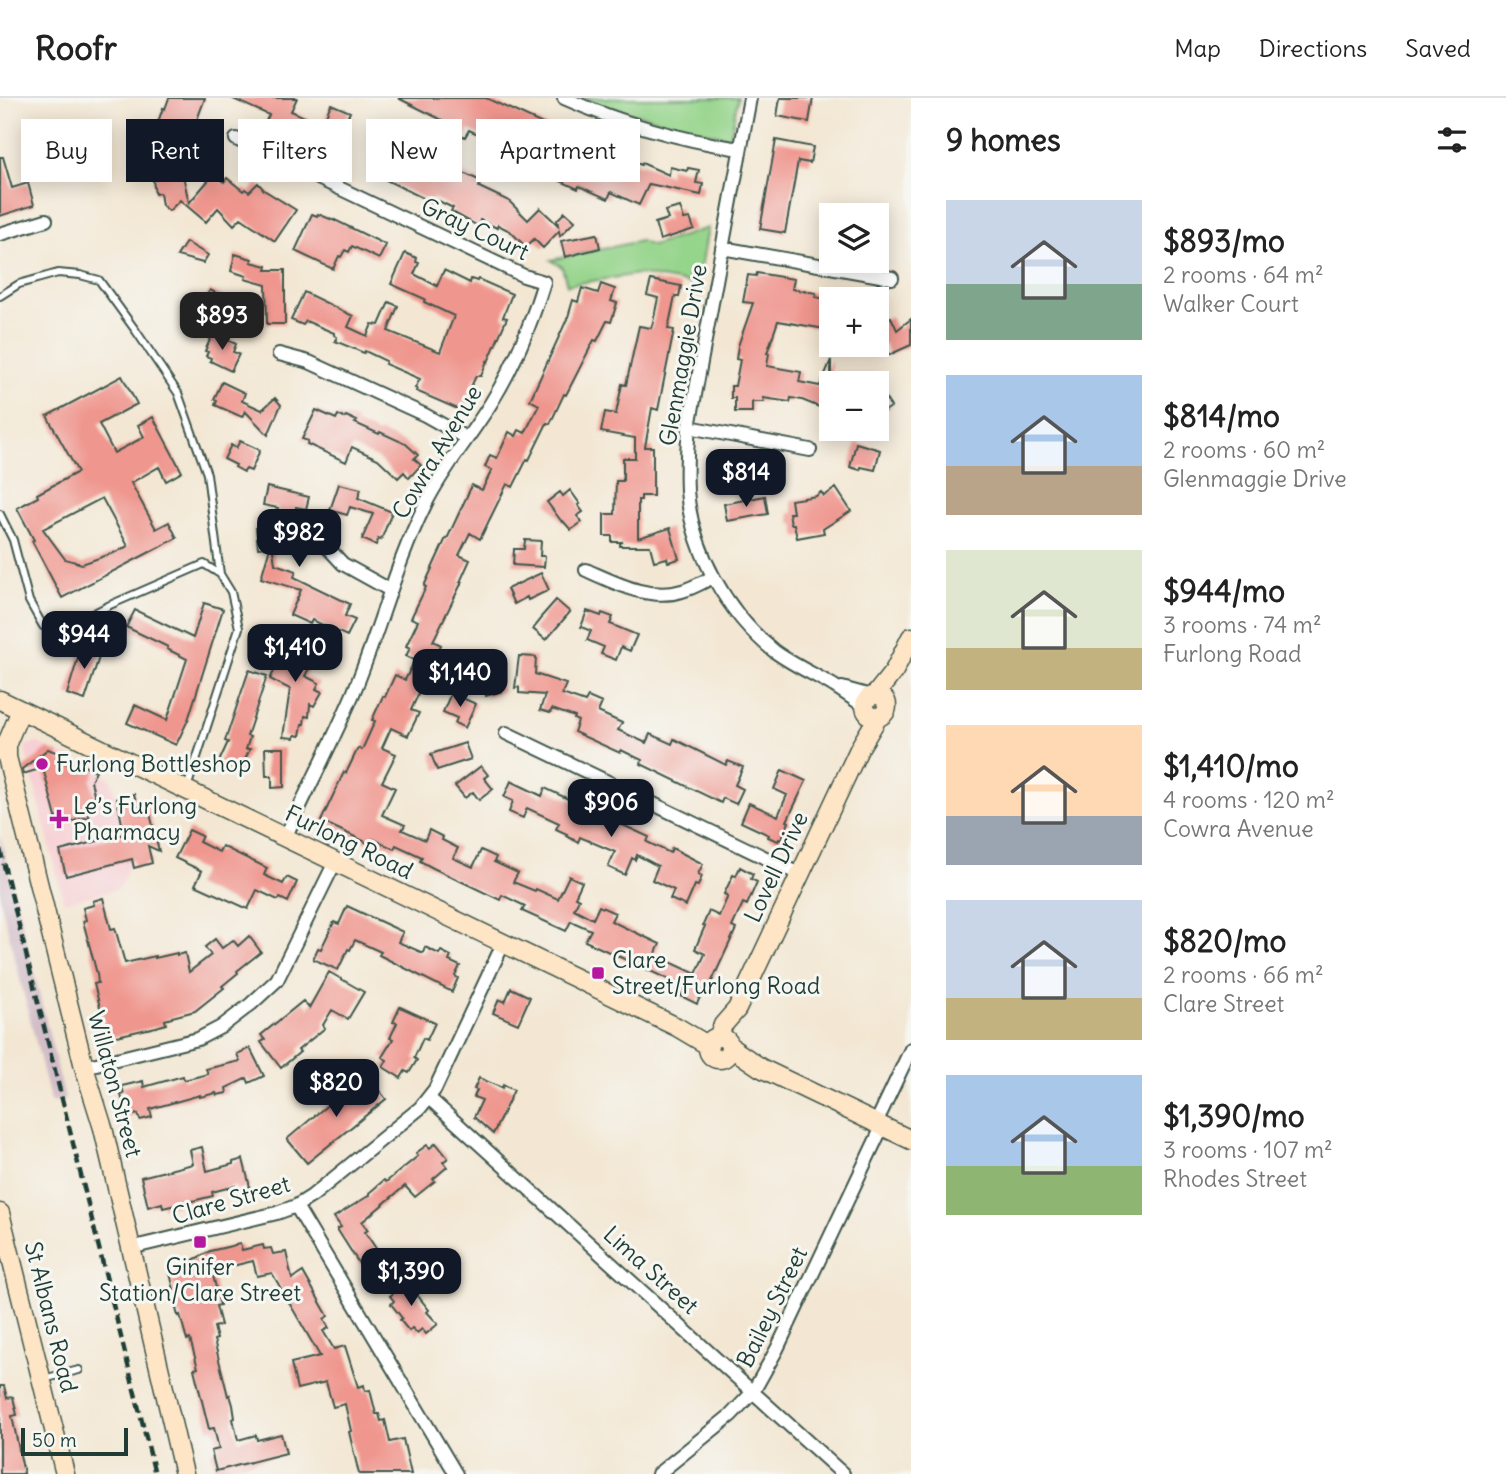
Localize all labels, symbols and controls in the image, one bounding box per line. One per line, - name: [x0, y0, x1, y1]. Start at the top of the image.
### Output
- text: Roofr: [35, 27, 117, 69]
- text: Map: [1174, 33, 1221, 63]
- text: Directions: [1259, 33, 1367, 63]
- text: Saved: [1405, 33, 1471, 63]
- chip: Buy: [21, 119, 112, 182]
- chip: Rent: [126, 119, 224, 182]
- chip: Filters: [238, 119, 352, 182]
- chip: New: [366, 119, 462, 182]
- chip: Apartment: [476, 119, 640, 182]
- text: 9 homes: [946, 121, 1061, 159]
- icon: filters: [1433, 121, 1471, 159]
- street label: Gray Court: [417, 191, 534, 266]
- map controls: [819, 203, 889, 441]
- button: layers: [819, 203, 889, 273]
- text: $893/mo: [1163, 222, 1285, 260]
- icon: home: [1002, 228, 1086, 312]
- text: 2 rooms · 64 m²: [1163, 260, 1324, 289]
- street label: Glenmaggie Drive: [652, 262, 713, 448]
- button: +: [819, 287, 889, 357]
- text: Walker Court: [1163, 289, 1299, 318]
- pin: $893: [181, 292, 263, 352]
- text: $893: [196, 300, 248, 329]
- button: −: [819, 371, 889, 441]
- street label: Cowra Avenue: [385, 380, 488, 524]
- text: $814/mo: [1163, 397, 1280, 435]
- icon: home: [1002, 403, 1086, 487]
- text: 2 rooms · 60 m²: [1163, 435, 1325, 464]
- pin: $814: [705, 450, 787, 509]
- text: $814: [722, 457, 770, 486]
- text: Glenmaggie Drive: [1163, 464, 1347, 493]
- pin: $982: [258, 510, 340, 569]
- text: $982: [273, 517, 325, 546]
- text: $944/mo: [1163, 572, 1285, 610]
- icon: home: [1002, 578, 1086, 662]
- text: 3 rooms · 74 m²: [1163, 610, 1322, 639]
- pin: $944: [43, 612, 125, 671]
- text: $944: [58, 619, 110, 648]
- pin: $1,410: [238, 624, 352, 684]
- text: $1,410: [263, 632, 327, 661]
- text: Furlong Road: [1163, 639, 1302, 668]
- pin: $1,140: [403, 650, 517, 709]
- text: $1,140: [429, 657, 491, 686]
- text: $1,410/mo: [1163, 747, 1299, 785]
- place label: Furlong Bottleshop: [56, 749, 251, 778]
- icon: home: [1002, 753, 1086, 837]
- marker: Furlong Bottleshop: [34, 756, 50, 772]
- pin: $906: [570, 780, 652, 839]
- text: 4 rooms · 120 m²: [1163, 785, 1335, 814]
- text: $906: [584, 787, 638, 816]
- place label: Le’s Furlong Pharmacy: [73, 791, 197, 846]
- street label: Furlong Road: [281, 798, 418, 885]
- street label: Lovell Drive: [737, 807, 814, 927]
- marker: Le’s Furlong Pharmacy: [51, 811, 67, 827]
- text: Cowra Avenue: [1163, 814, 1314, 843]
- text: $820/mo: [1163, 922, 1286, 960]
- icon: home: [1002, 928, 1086, 1012]
- place label: Clare Street/Furlong Road: [612, 945, 820, 1000]
- text: 2 rooms · 66 m²: [1163, 960, 1324, 989]
- marker: Clare Street/Furlong Road: [590, 965, 606, 981]
- text: Clare Street: [1163, 989, 1284, 1018]
- street label: Willaton Street: [82, 1007, 149, 1160]
- pin: $820: [295, 1060, 377, 1119]
- text: $820: [309, 1067, 363, 1096]
- text: $1,390/mo: [1163, 1097, 1305, 1135]
- icon: home: [1002, 1103, 1086, 1187]
- text: 3 rooms · 107 m²: [1163, 1135, 1333, 1164]
- text: Rhodes Street: [1163, 1164, 1307, 1193]
- street label: Clare Street: [169, 1169, 293, 1230]
- street label: Lima Street: [598, 1219, 705, 1320]
- marker: Ginifer Station/Clare Street: [192, 1234, 208, 1250]
- street label: St Albans Road: [19, 1238, 84, 1395]
- street label: Bailey Street: [730, 1241, 813, 1372]
- pin: $1,390: [354, 1248, 468, 1308]
- place label: Ginifer Station/Clare Street: [99, 1252, 301, 1307]
- text: $1,390: [377, 1256, 445, 1285]
- scale bar: [21, 1425, 128, 1457]
- text: 50 m: [32, 1428, 77, 1452]

